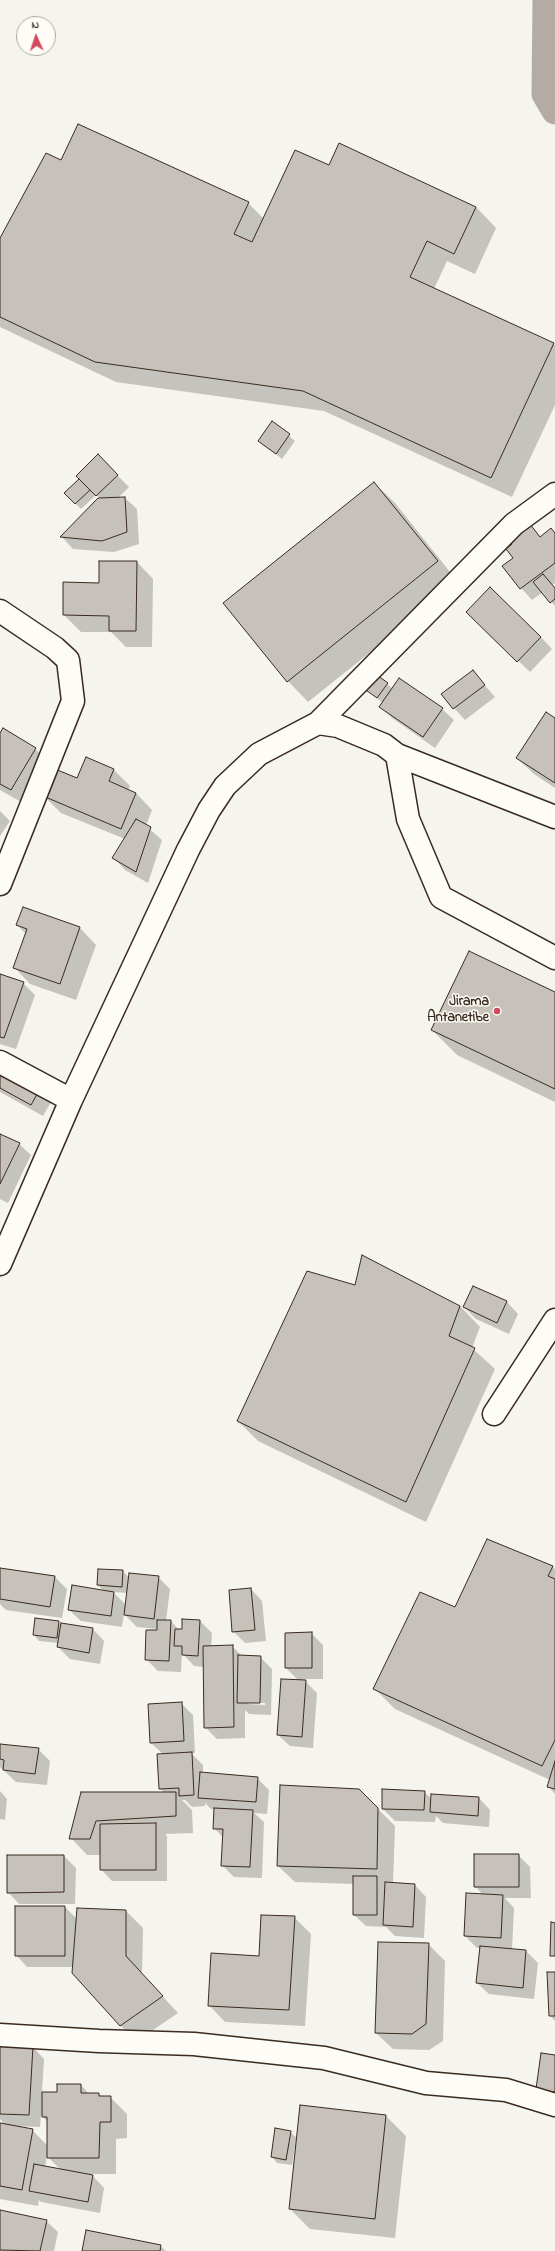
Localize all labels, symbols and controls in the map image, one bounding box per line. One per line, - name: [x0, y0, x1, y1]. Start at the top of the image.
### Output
- north arrow: [16, 16, 56, 56]
- text: N: [31, 17, 40, 33]
- place label: Jirama Antanetibe: [427, 995, 489, 1028]
- marker: Jirama Antanetibe: [492, 1006, 502, 1016]

